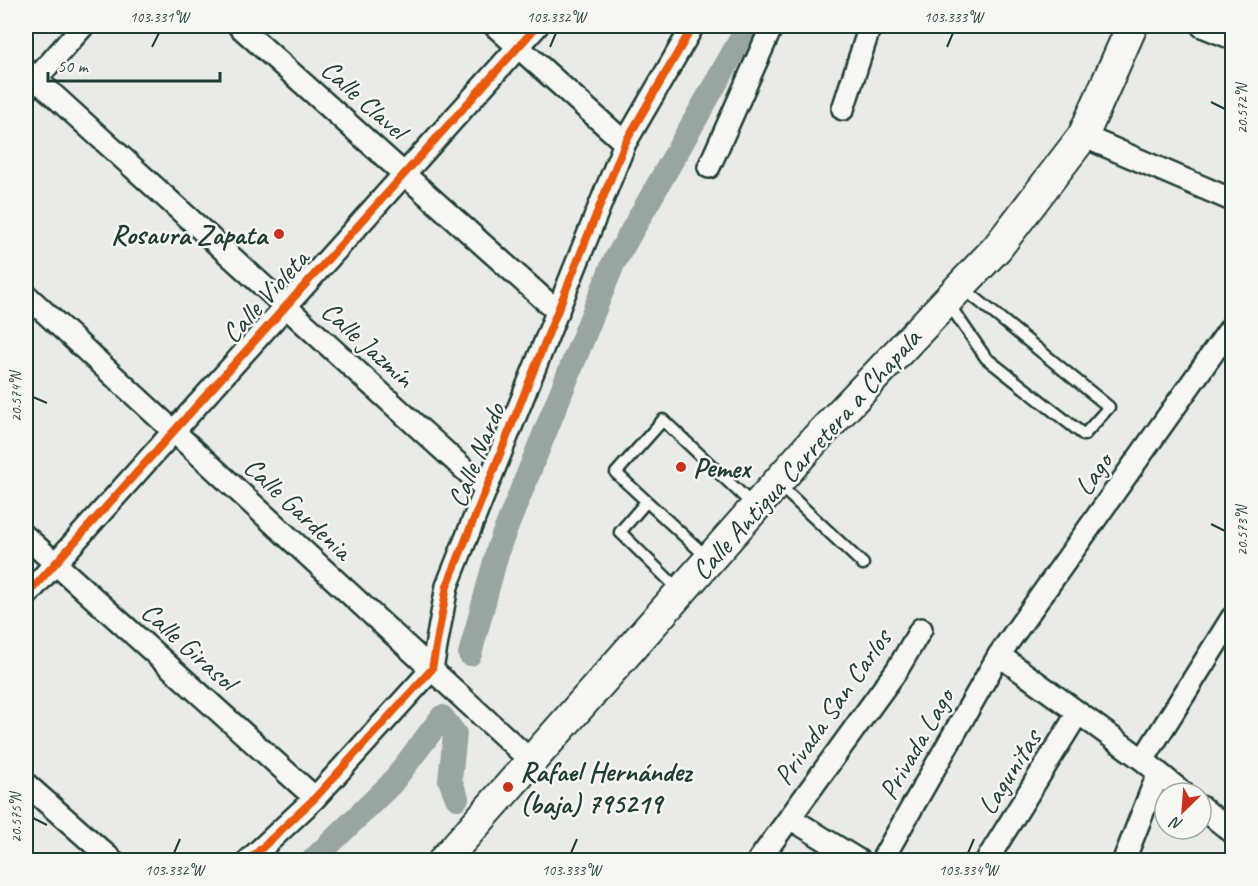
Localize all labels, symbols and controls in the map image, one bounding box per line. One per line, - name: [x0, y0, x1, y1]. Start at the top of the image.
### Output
- text: 103.331°W: [130, 8, 191, 27]
- text: 103.332°W: [527, 8, 588, 27]
- text: 103.333°W: [924, 8, 985, 27]
- scale bar: [48, 45, 220, 83]
- street label: Calle Clavel: [314, 51, 418, 150]
- text: 50 m: [57, 55, 90, 77]
- text: 20.572°N: [1233, 81, 1252, 134]
- place label: Rosaura Zapata: [111, 217, 270, 252]
- marker: Rosaura Zapata: [272, 227, 286, 241]
- street label: Calle Violeta: [214, 240, 318, 350]
- street label: Calle Jazmín: [314, 293, 423, 396]
- street label: Calle Antigua Carretera a Chapala: [684, 320, 929, 587]
- text: 20.574°N: [7, 369, 26, 422]
- street label: Calle Nardo: [439, 396, 513, 512]
- street label: Lago: [1066, 443, 1122, 502]
- street label: Calle Gardenia: [236, 449, 361, 569]
- place label: Pemex: [693, 450, 752, 485]
- marker: Pemex: [674, 460, 688, 474]
- text: 20.573°N: [1233, 503, 1252, 556]
- street label: Calle Girasol: [134, 594, 248, 701]
- street label: Privada San Carlos: [765, 620, 900, 792]
- street label: Privada Lago: [870, 680, 963, 806]
- street label: Lagunitas: [969, 721, 1050, 821]
- place label: Rafael Hernández (baja) 795219: [520, 754, 693, 821]
- marker: Rafael Hernández (baja) 795219: [501, 780, 515, 794]
- north arrow: [1153, 781, 1213, 841]
- text: 20.575°N: [7, 790, 26, 843]
- text: N: [1166, 811, 1186, 835]
- text: 103.332°W: [145, 861, 206, 880]
- text: 103.333°W: [542, 861, 603, 880]
- text: 103.334°W: [939, 861, 1000, 880]

